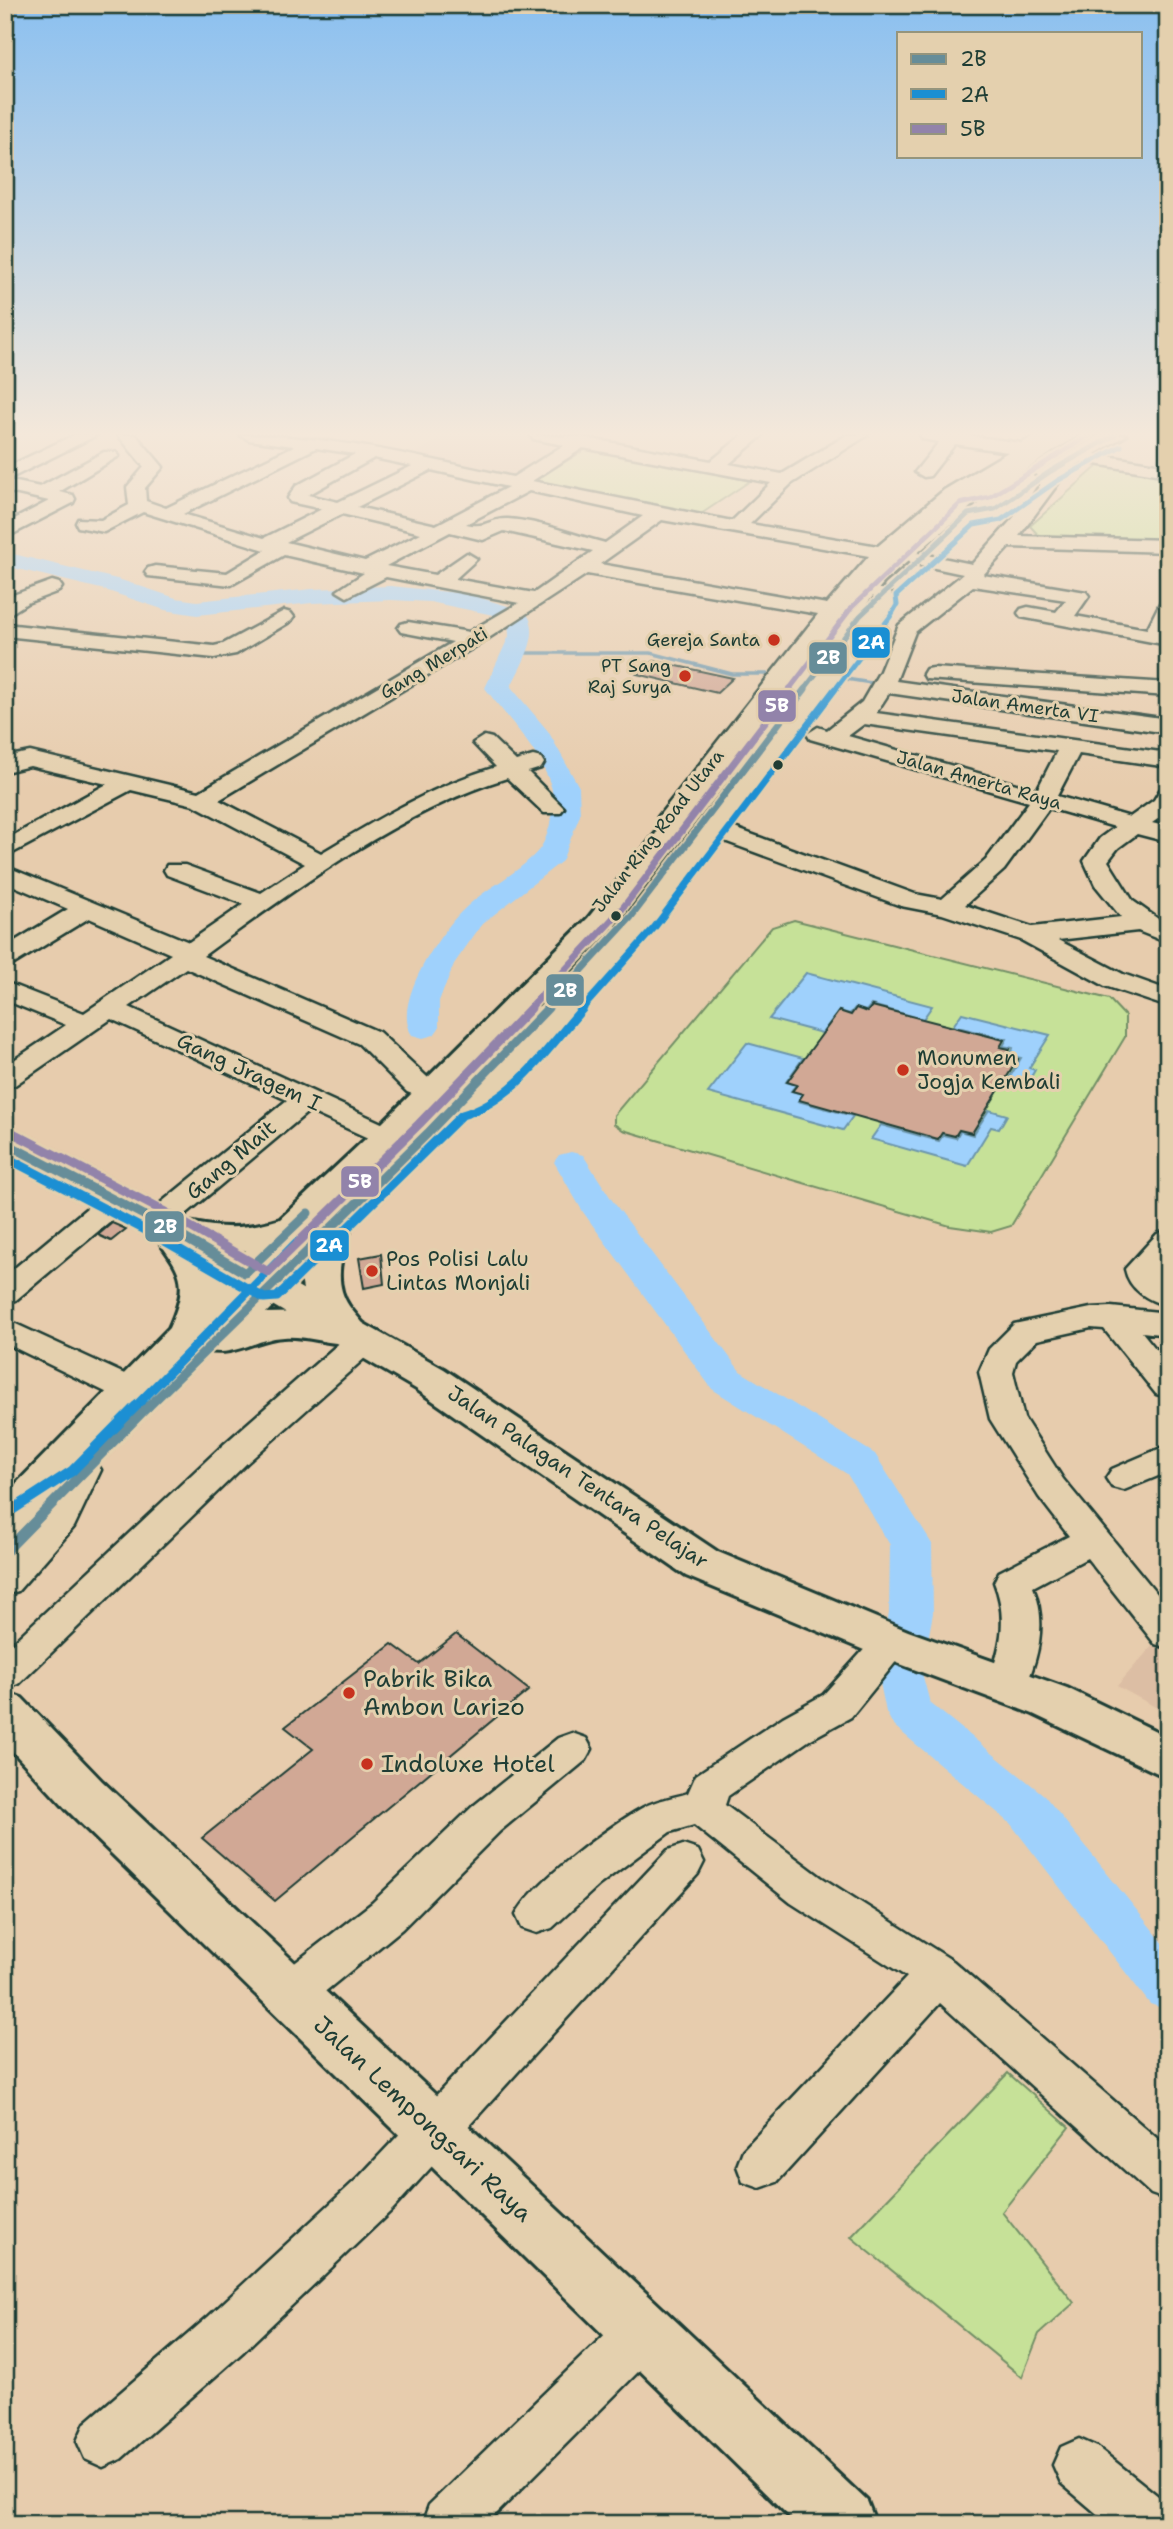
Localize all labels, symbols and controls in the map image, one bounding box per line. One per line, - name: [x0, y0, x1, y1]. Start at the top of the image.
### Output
- legend: [897, 32, 1142, 158]
- text: 2B: [960, 45, 987, 73]
- text: 2A: [960, 81, 989, 109]
- text: 5B: [960, 115, 985, 143]
- street label: Gang Merpati: [376, 621, 492, 705]
- line badge: 2A: [851, 626, 891, 659]
- place label: Gereja Santa: [647, 628, 760, 652]
- text: 2A: [857, 630, 885, 655]
- marker: Gereja Santa: [766, 632, 782, 648]
- line badge: 2B: [808, 641, 848, 675]
- text: 2B: [816, 645, 841, 670]
- place label: PT Sang Raj Surya: [588, 654, 671, 699]
- marker: PT Sang Raj Surya: [677, 668, 693, 684]
- street label: Jalan Amerta VI: [950, 684, 1100, 728]
- line badge: 5B: [757, 689, 797, 723]
- text: 5B: [765, 693, 789, 718]
- street label: Jalan Ring Road Utara: [587, 744, 729, 918]
- street label: Jalan Amerta Raya: [894, 745, 1064, 815]
- unlabelled marker: [771, 758, 785, 772]
- unlabelled marker: [609, 909, 623, 923]
- line badge: 2B: [545, 973, 585, 1007]
- text: 2B: [553, 978, 578, 1003]
- street label: Gang Jragem I: [172, 1026, 326, 1118]
- place label: Monumen Jogja Kembali: [917, 1044, 1061, 1096]
- marker: Monumen Jogja Kembali: [895, 1062, 911, 1078]
- street label: Gang Mait: [180, 1114, 282, 1206]
- line badge: 5B: [340, 1165, 380, 1198]
- text: 5B: [348, 1169, 372, 1194]
- line badge: 2B: [144, 1210, 185, 1243]
- text: 2B: [153, 1214, 178, 1239]
- line badge: 2A: [309, 1229, 350, 1262]
- text: 2A: [315, 1233, 343, 1258]
- place label: Pos Polisi Lalu Lintas Monjali: [386, 1245, 531, 1297]
- marker: Pos Polisi Lalu Lintas Monjali: [364, 1263, 380, 1279]
- street label: Jalan Palagan Tentara Pelajar: [442, 1379, 714, 1575]
- place label: Pabrik Bika Ambon Larizo: [363, 1663, 525, 1723]
- marker: Pabrik Bika Ambon Larizo: [341, 1685, 357, 1701]
- place label: Indoluxe Hotel: [381, 1748, 555, 1780]
- marker: Indoluxe Hotel: [359, 1756, 375, 1772]
- street label: Jalan Lempongsari Raya: [307, 2009, 539, 2229]

